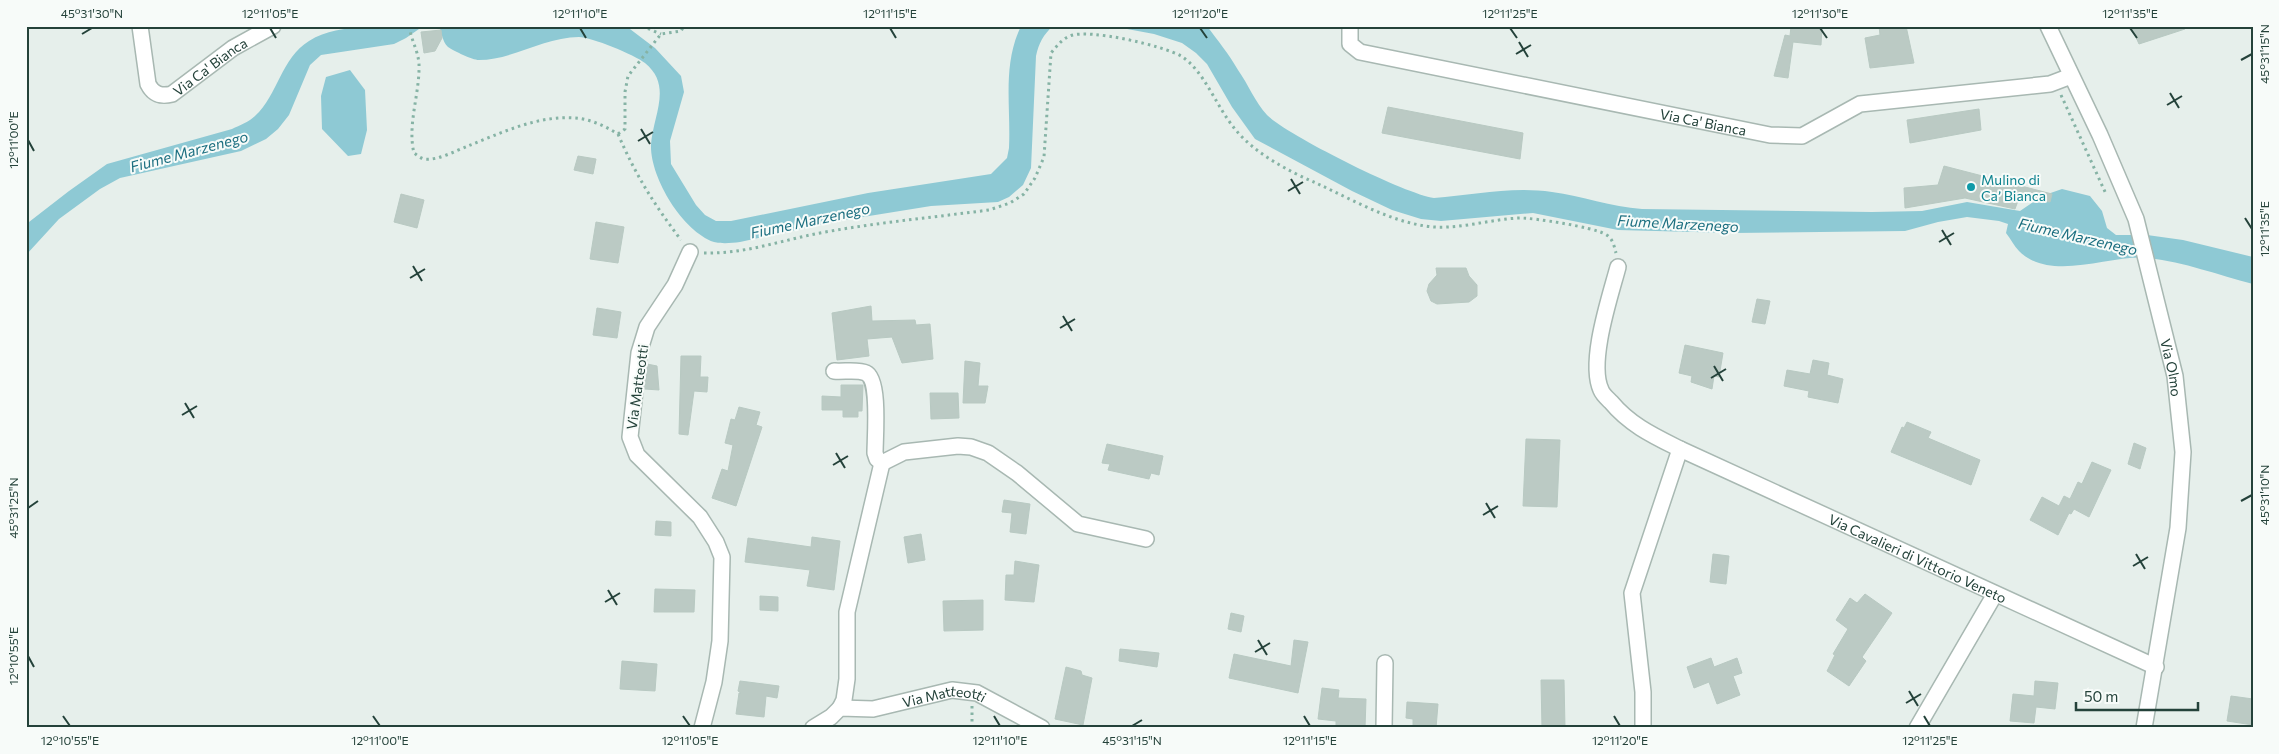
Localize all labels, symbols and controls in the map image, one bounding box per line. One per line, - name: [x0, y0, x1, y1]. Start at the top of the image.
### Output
- text: 45°31'30"N: [61, 6, 123, 20]
- text: 12°11'05"E: [242, 6, 298, 20]
- text: 12°11'10"E: [553, 6, 607, 20]
- text: 12°11'15"E: [863, 6, 917, 20]
- text: 12°11'20"E: [1172, 6, 1228, 20]
- text: 12°11'25"E: [1482, 6, 1538, 20]
- text: 12°11'30"E: [1792, 6, 1848, 20]
- text: 12°11'35"E: [2102, 6, 2158, 20]
- text: 45°31'15"N: [2257, 24, 2271, 84]
- street label: Via Ca' Bianca: [169, 34, 250, 99]
- street label: Via Ca' Bianca: [1658, 104, 1748, 139]
- text: 12°11'00"E: [6, 111, 20, 169]
- water label: Fiume Marzenego: [128, 127, 250, 175]
- place label: Mulino di Ca’ Bianca: [1981, 171, 2046, 204]
- marker: Mulino di Ca’ Bianca: [1965, 181, 1977, 193]
- water label: Fiume Marzenego: [749, 199, 871, 241]
- text: 12°11'35"E: [2257, 201, 2271, 257]
- water label: Fiume Marzenego: [1617, 211, 1739, 235]
- water label: Fiume Marzenego: [2017, 214, 2139, 258]
- street label: Via Olmo: [2158, 337, 2186, 397]
- street label: Via Matteotti: [623, 343, 651, 431]
- text: 45°31'10"N: [2257, 465, 2271, 525]
- text: 45°31'25"N: [6, 477, 20, 539]
- street label: Via Cavalieri di Vittorio Veneto: [1826, 510, 2010, 606]
- text: 12°10'55"E: [6, 627, 20, 685]
- scale bar: [2076, 679, 2199, 711]
- street label: Via Matteotti: [900, 681, 990, 710]
- text: 50 m: [2084, 687, 2118, 705]
- text: 12°10'55"E: [41, 733, 99, 747]
- text: 12°11'00"E: [351, 733, 409, 747]
- text: 12°11'05"E: [662, 733, 718, 747]
- text: 12°11'10"E: [973, 733, 1027, 747]
- text: 45°31'15"N: [1102, 733, 1162, 747]
- text: 12°11'15"E: [1283, 733, 1337, 747]
- text: 12°11'20"E: [1592, 733, 1648, 747]
- text: 12°11'25"E: [1902, 733, 1958, 747]

